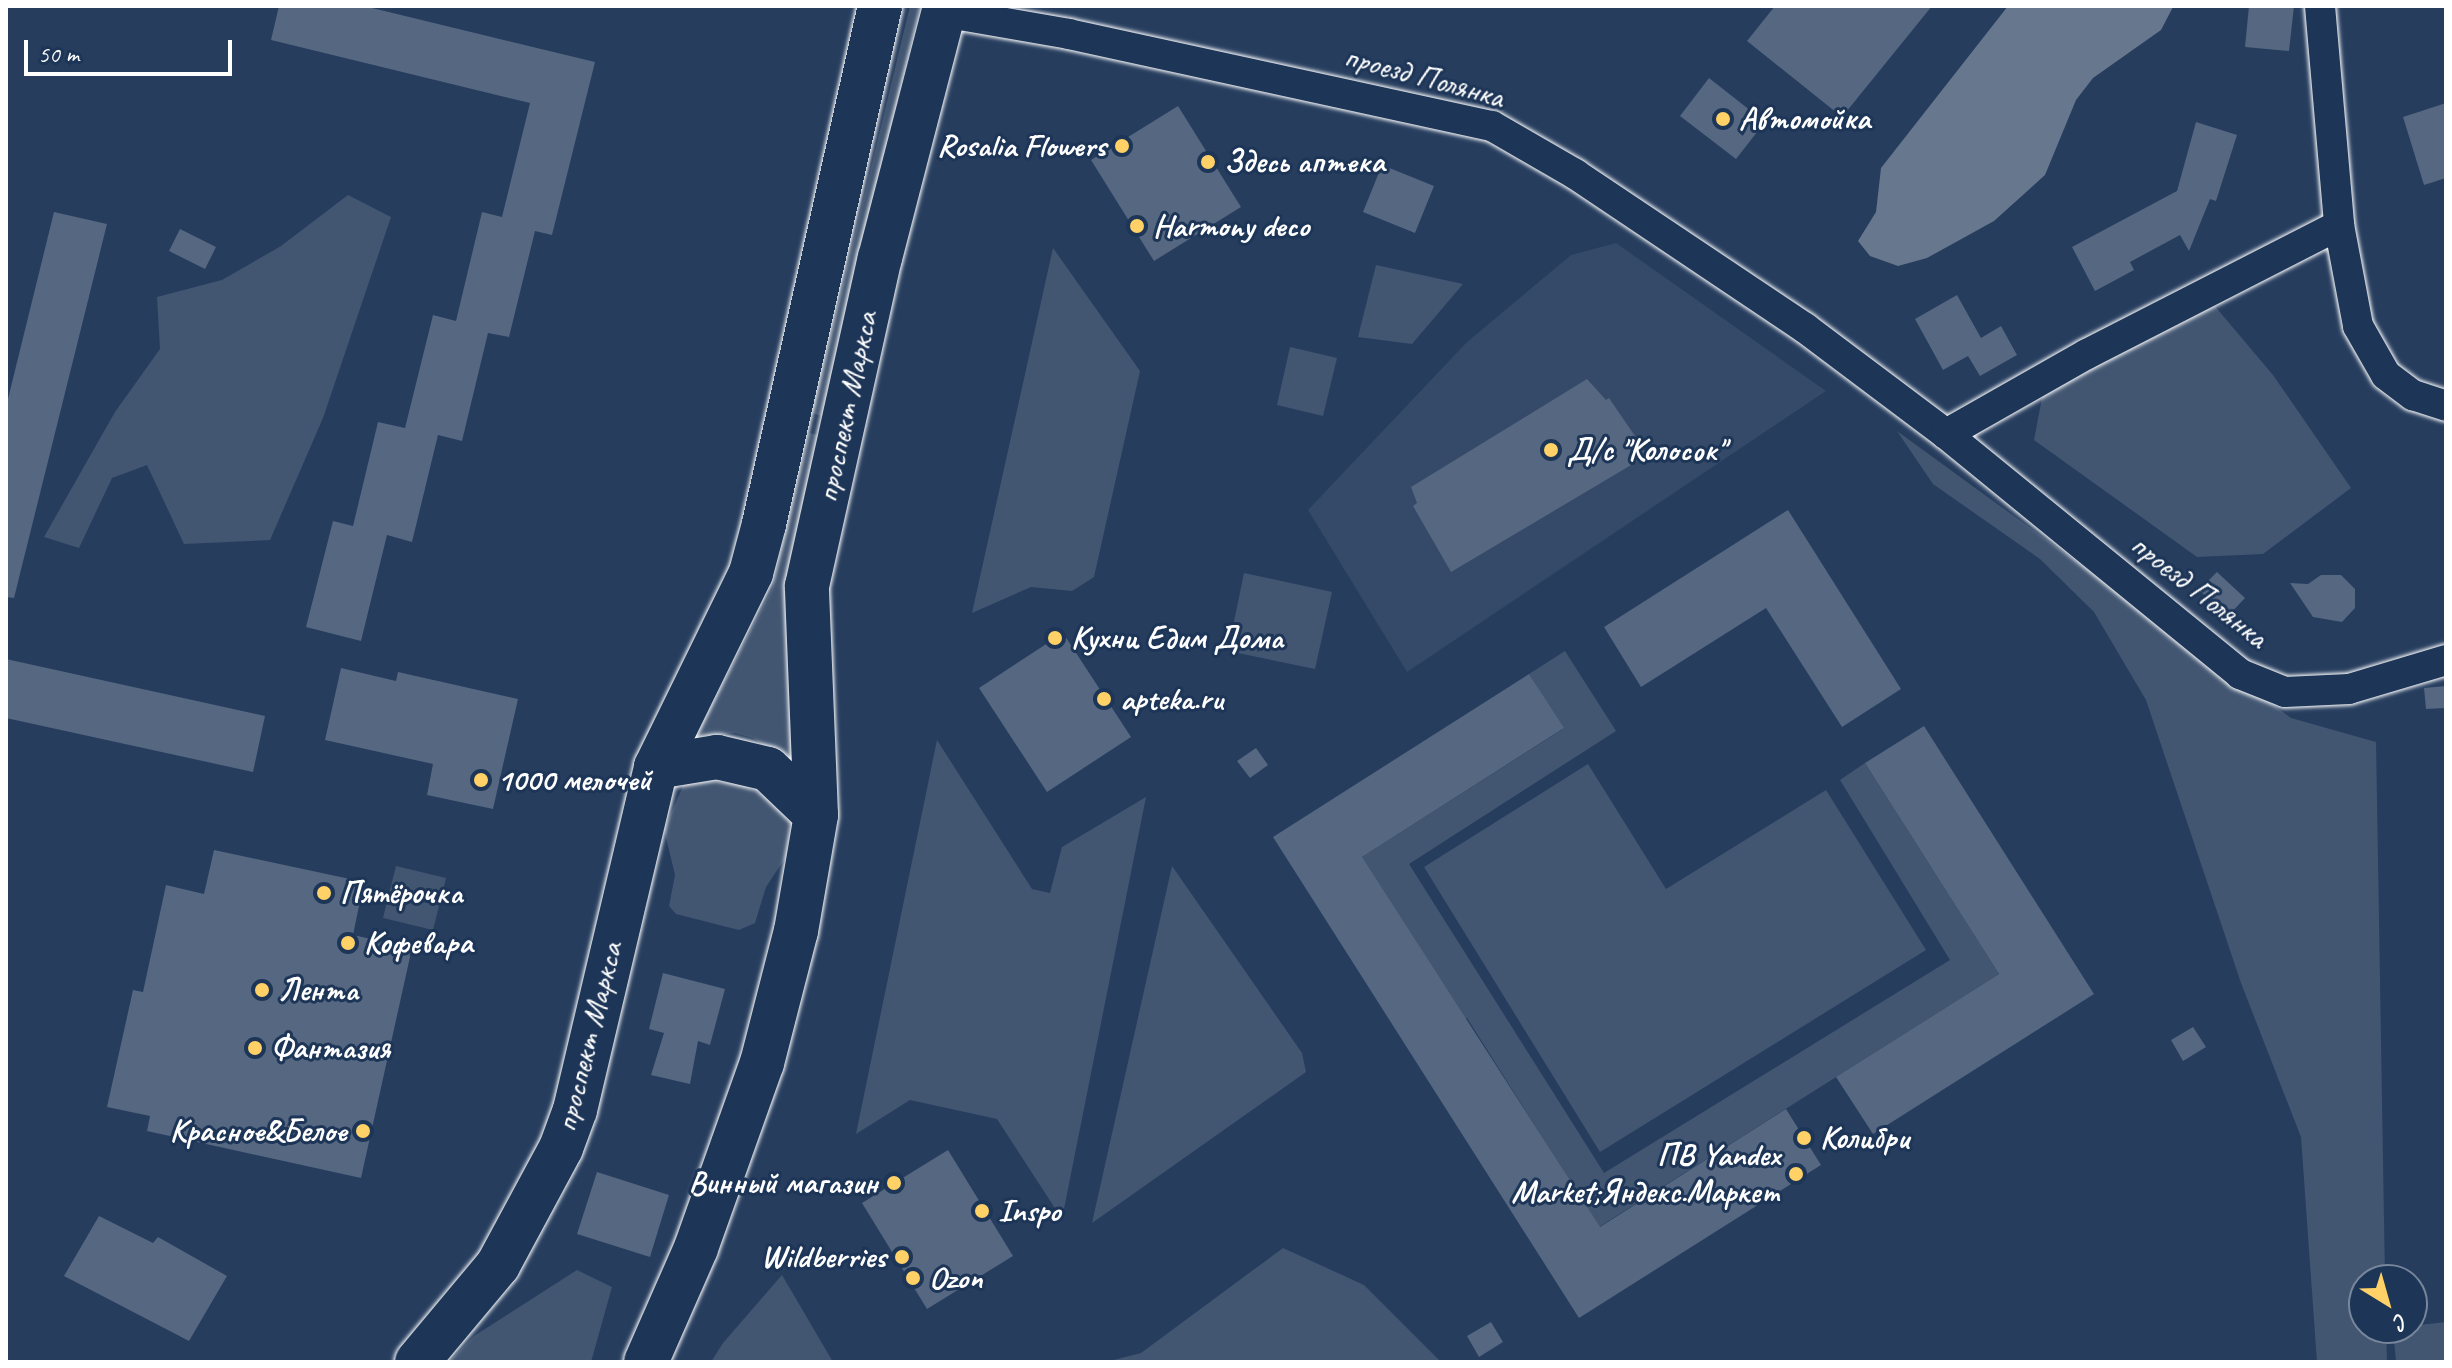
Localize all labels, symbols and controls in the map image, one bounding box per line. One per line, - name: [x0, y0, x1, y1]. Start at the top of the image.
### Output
- scale bar: [28, 24, 236, 74]
- street label: проезд Полянка: [1340, 37, 1508, 117]
- text: 50 m: [38, 39, 79, 69]
- place label: Автомойка: [1739, 100, 1870, 138]
- marker: Автомойка: [1714, 110, 1732, 128]
- place label: Rosalia Flowers: [936, 127, 1106, 165]
- marker: Rosalia Flowers: [1113, 137, 1131, 155]
- place label: Здесь аптека: [1224, 143, 1384, 181]
- marker: Здесь аптека: [1199, 153, 1217, 171]
- place label: Harmony deco: [1153, 207, 1308, 245]
- marker: Harmony deco: [1128, 217, 1146, 235]
- street label: проспект Маркса: [808, 308, 886, 506]
- place label: Д/с "Колосок": [1567, 431, 1724, 469]
- marker: Д/с "Колосок": [1542, 441, 1560, 459]
- street label: проезд Полянка: [2123, 526, 2275, 656]
- place label: Кухни Едим Дома: [1071, 619, 1283, 657]
- marker: Кухни Едим Дома: [1046, 629, 1064, 647]
- place label: apteka.ru: [1120, 680, 1223, 718]
- marker: apteka.ru: [1095, 690, 1113, 708]
- place label: 1000 мелочей: [497, 761, 651, 799]
- marker: 1000 мелочей: [472, 771, 490, 789]
- place label: Пятёрочка: [340, 874, 463, 912]
- marker: Пятёрочка: [315, 884, 333, 902]
- place label: Кофевара: [364, 924, 473, 962]
- marker: Кофевара: [339, 934, 357, 952]
- street label: проспект Маркса: [547, 938, 631, 1136]
- place label: Лента: [278, 971, 358, 1009]
- marker: Лента: [253, 981, 271, 999]
- place label: Фантазия: [271, 1029, 390, 1067]
- marker: Фантазия: [246, 1039, 264, 1057]
- place label: Красное&Белое: [170, 1112, 347, 1150]
- place label: Колибри: [1820, 1119, 1909, 1157]
- marker: Красное&Белое: [354, 1122, 372, 1140]
- marker: Колибри: [1795, 1129, 1813, 1147]
- place label: ПВ Yandex Market;Яндекс.Маркет: [1511, 1137, 1780, 1212]
- place label: Винный магазин: [689, 1164, 878, 1202]
- marker: ПВ Yandex Market;Яндекс.Маркет: [1787, 1165, 1805, 1183]
- marker: Винный магазин: [885, 1174, 903, 1192]
- place label: Inspo: [998, 1192, 1060, 1230]
- marker: Inspo: [973, 1202, 991, 1220]
- place label: Wildberries: [761, 1238, 886, 1276]
- marker: Wildberries: [893, 1248, 911, 1266]
- place label: Ozon: [929, 1259, 982, 1297]
- north arrow: [2348, 1264, 2428, 1344]
- marker: Ozon: [904, 1269, 922, 1287]
- text: С: [2388, 1307, 2414, 1336]

